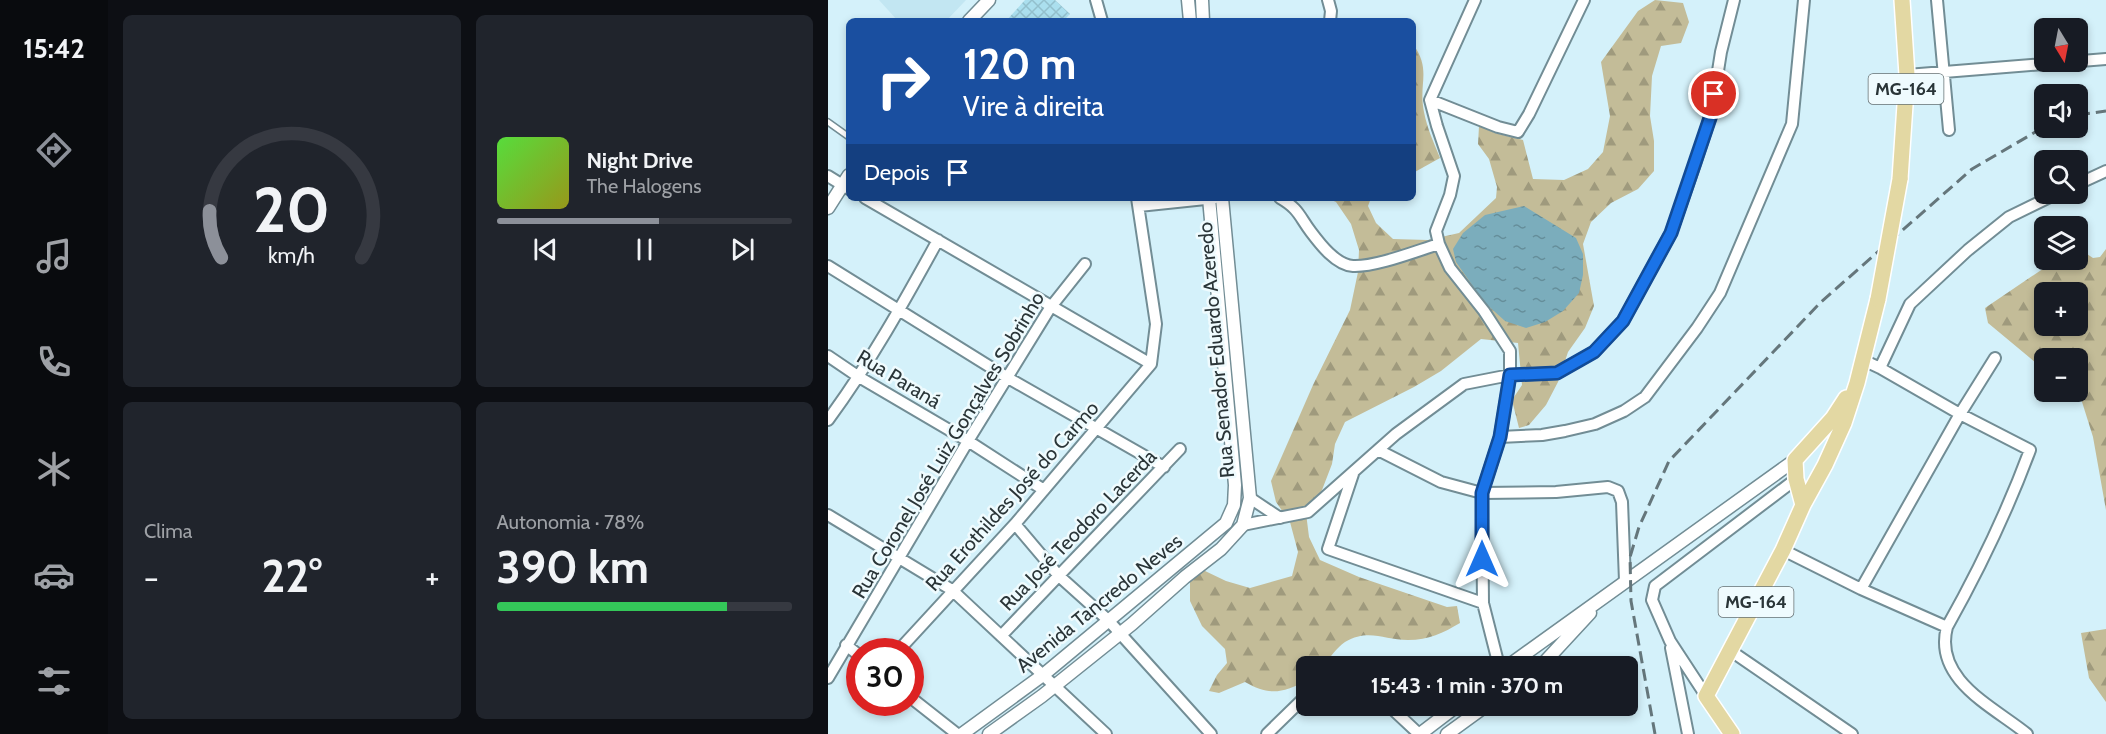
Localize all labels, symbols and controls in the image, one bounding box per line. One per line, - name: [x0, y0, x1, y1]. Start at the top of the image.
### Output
- north arrow: [2034, 18, 2088, 72]
- map controls: [2034, 18, 2088, 402]
- text: 15:42: [23, 32, 85, 65]
- text: 120 m: [963, 38, 1076, 90]
- icon: right: [864, 42, 942, 120]
- pin: [1688, 68, 1739, 119]
- road number: MG-164: [1868, 74, 1944, 104]
- icon: arrive: [1697, 77, 1730, 110]
- button: sound: [2034, 84, 2088, 138]
- text: Vire à direita: [963, 90, 1104, 123]
- icon: directions: [33, 129, 75, 171]
- text: Night Drive: [587, 147, 693, 174]
- button: search: [2034, 150, 2088, 204]
- icon: arrive: [941, 156, 974, 189]
- text: Depois: [864, 159, 929, 186]
- text: 20: [253, 172, 330, 248]
- text: The Halogens: [587, 174, 701, 198]
- button: layers: [2034, 216, 2088, 270]
- street label: Rua Senador Eduardo Azeredo: [1193, 221, 1239, 479]
- icon: previous: [529, 233, 562, 266]
- icon: pause: [628, 233, 661, 266]
- icon: next: [726, 233, 759, 266]
- icon: music: [33, 235, 75, 277]
- text: km/h: [268, 243, 315, 269]
- button: +: [2034, 282, 2088, 336]
- street label: Rua Coronel José Luiz Gonçalves Sobrinho: [847, 287, 1049, 603]
- icon: phone: [33, 341, 75, 383]
- street label: Rua Paraná: [853, 345, 946, 414]
- button: −: [2034, 348, 2088, 402]
- street label: Rua Erothildes José do Carmo: [920, 396, 1104, 596]
- street label: Rua José Teodoro Lacerda: [995, 444, 1162, 616]
- icon: climate: [33, 448, 75, 490]
- text: Autonomia · 78%: [497, 510, 644, 534]
- text: Clima: [144, 519, 192, 543]
- position arrow: [1450, 527, 1514, 591]
- street label: Avenida Tancredo Neves: [1011, 529, 1187, 677]
- text: 390 km: [497, 540, 649, 594]
- text: 22°: [261, 549, 322, 603]
- icon: car: [33, 554, 75, 596]
- text: −: [144, 557, 159, 597]
- text: +: [425, 557, 440, 597]
- road number: MG-164: [1718, 587, 1794, 617]
- speed limit sign: 30: [846, 638, 924, 716]
- icon: filters: [33, 660, 75, 702]
- text: 15:43 · 1 min · 370 m: [1371, 672, 1563, 699]

